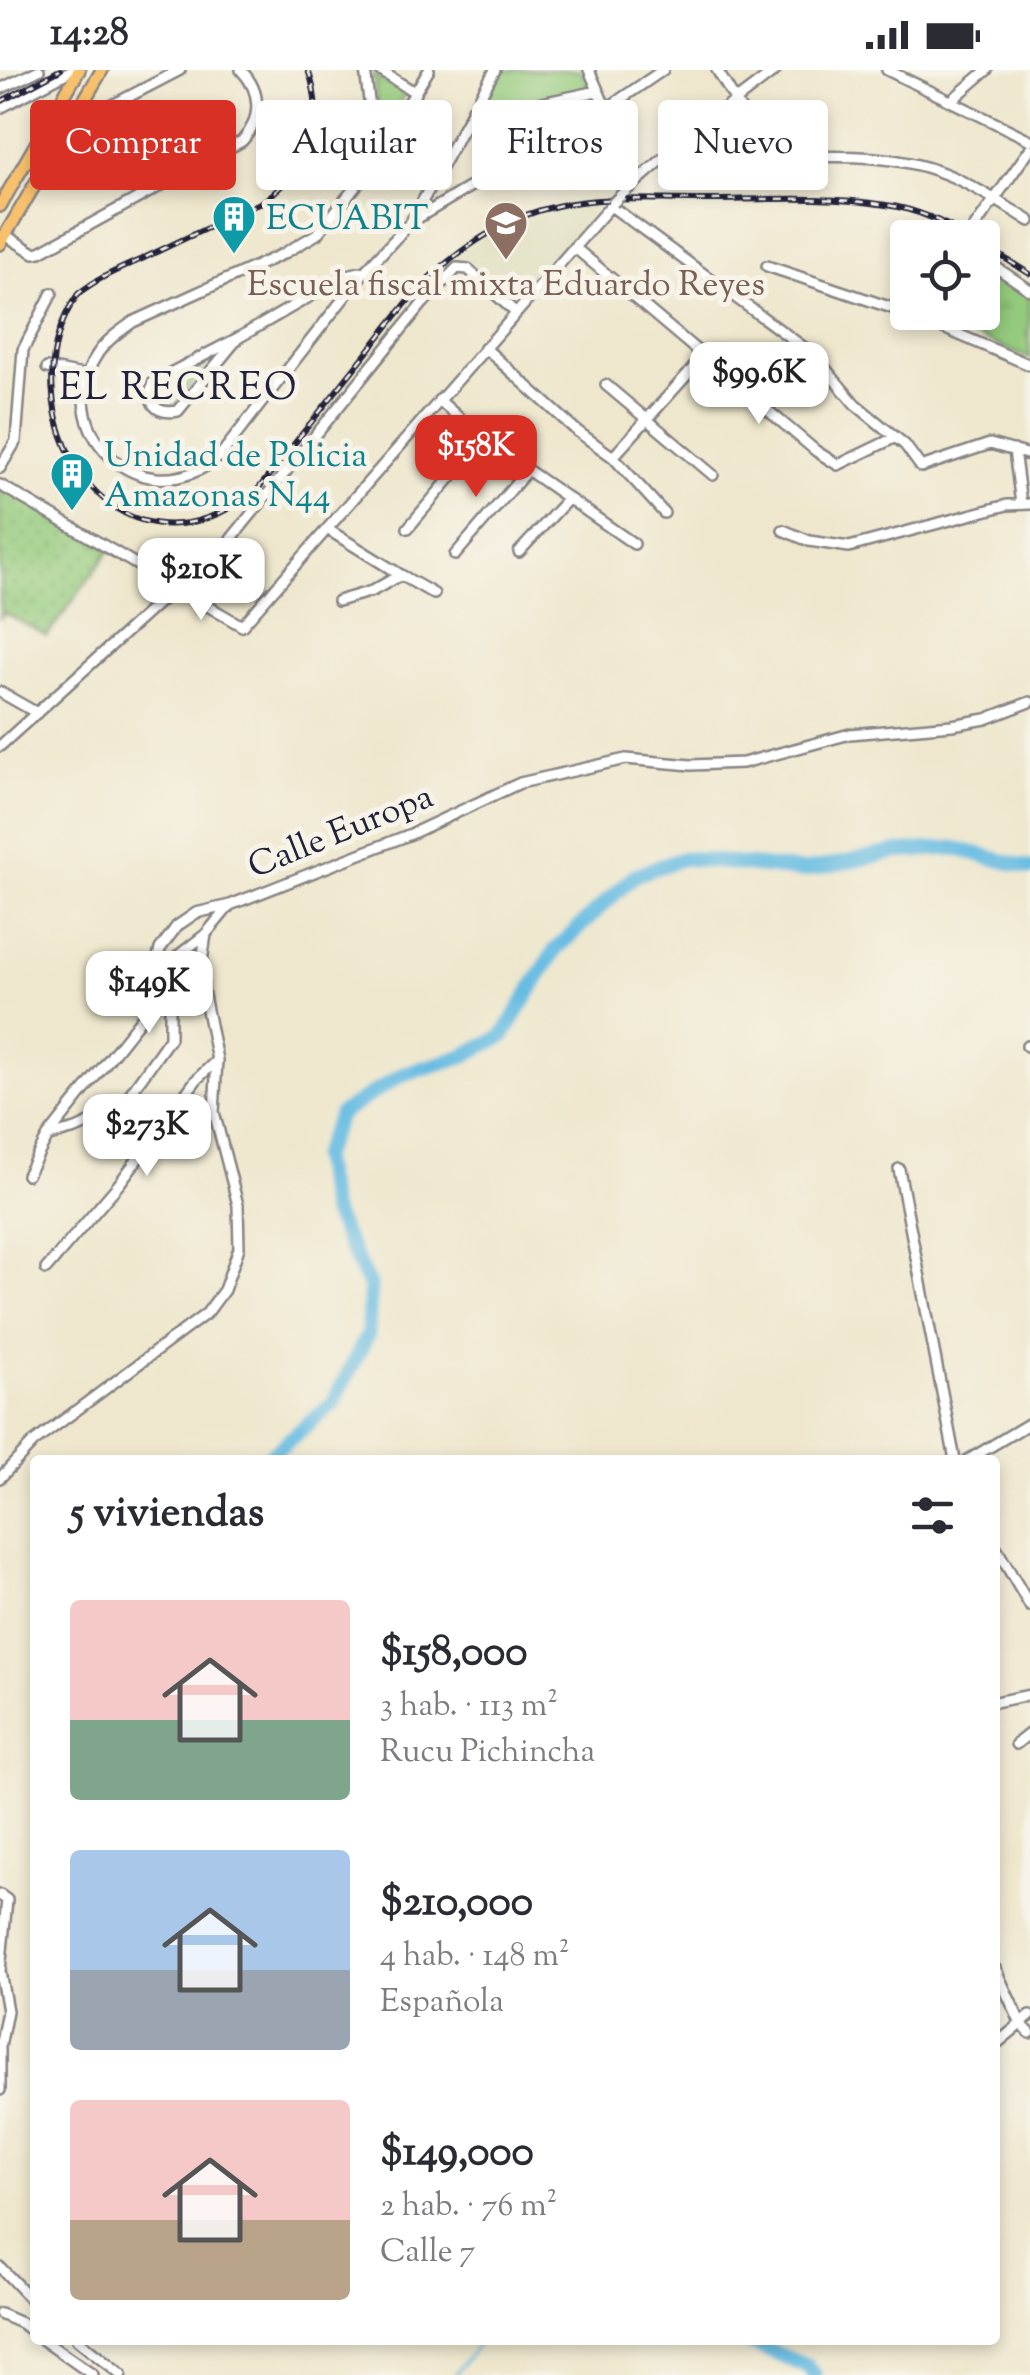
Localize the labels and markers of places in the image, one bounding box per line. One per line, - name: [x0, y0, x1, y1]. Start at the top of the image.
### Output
- building icon: ECUABIT: [211, 194, 257, 255]
- place label: ECUABIT: [266, 195, 428, 246]
- school or university icon: Escuela fiscal mixta Eduardo Reyes: [483, 200, 529, 261]
- place label: Escuela fiscal mixta Eduardo Reyes: [247, 261, 765, 312]
- pin: $99.6K: [678, 342, 840, 427]
- pin: $158K: [406, 415, 546, 500]
- place label: Unidad de Policia Amazonas N44: [104, 432, 367, 523]
- building icon: Unidad de Policia Amazonas N44: [49, 451, 95, 512]
- pin: $210K: [131, 538, 271, 623]
- pin: $149K: [79, 951, 219, 1036]
- pin: $273K: [77, 1094, 217, 1179]

